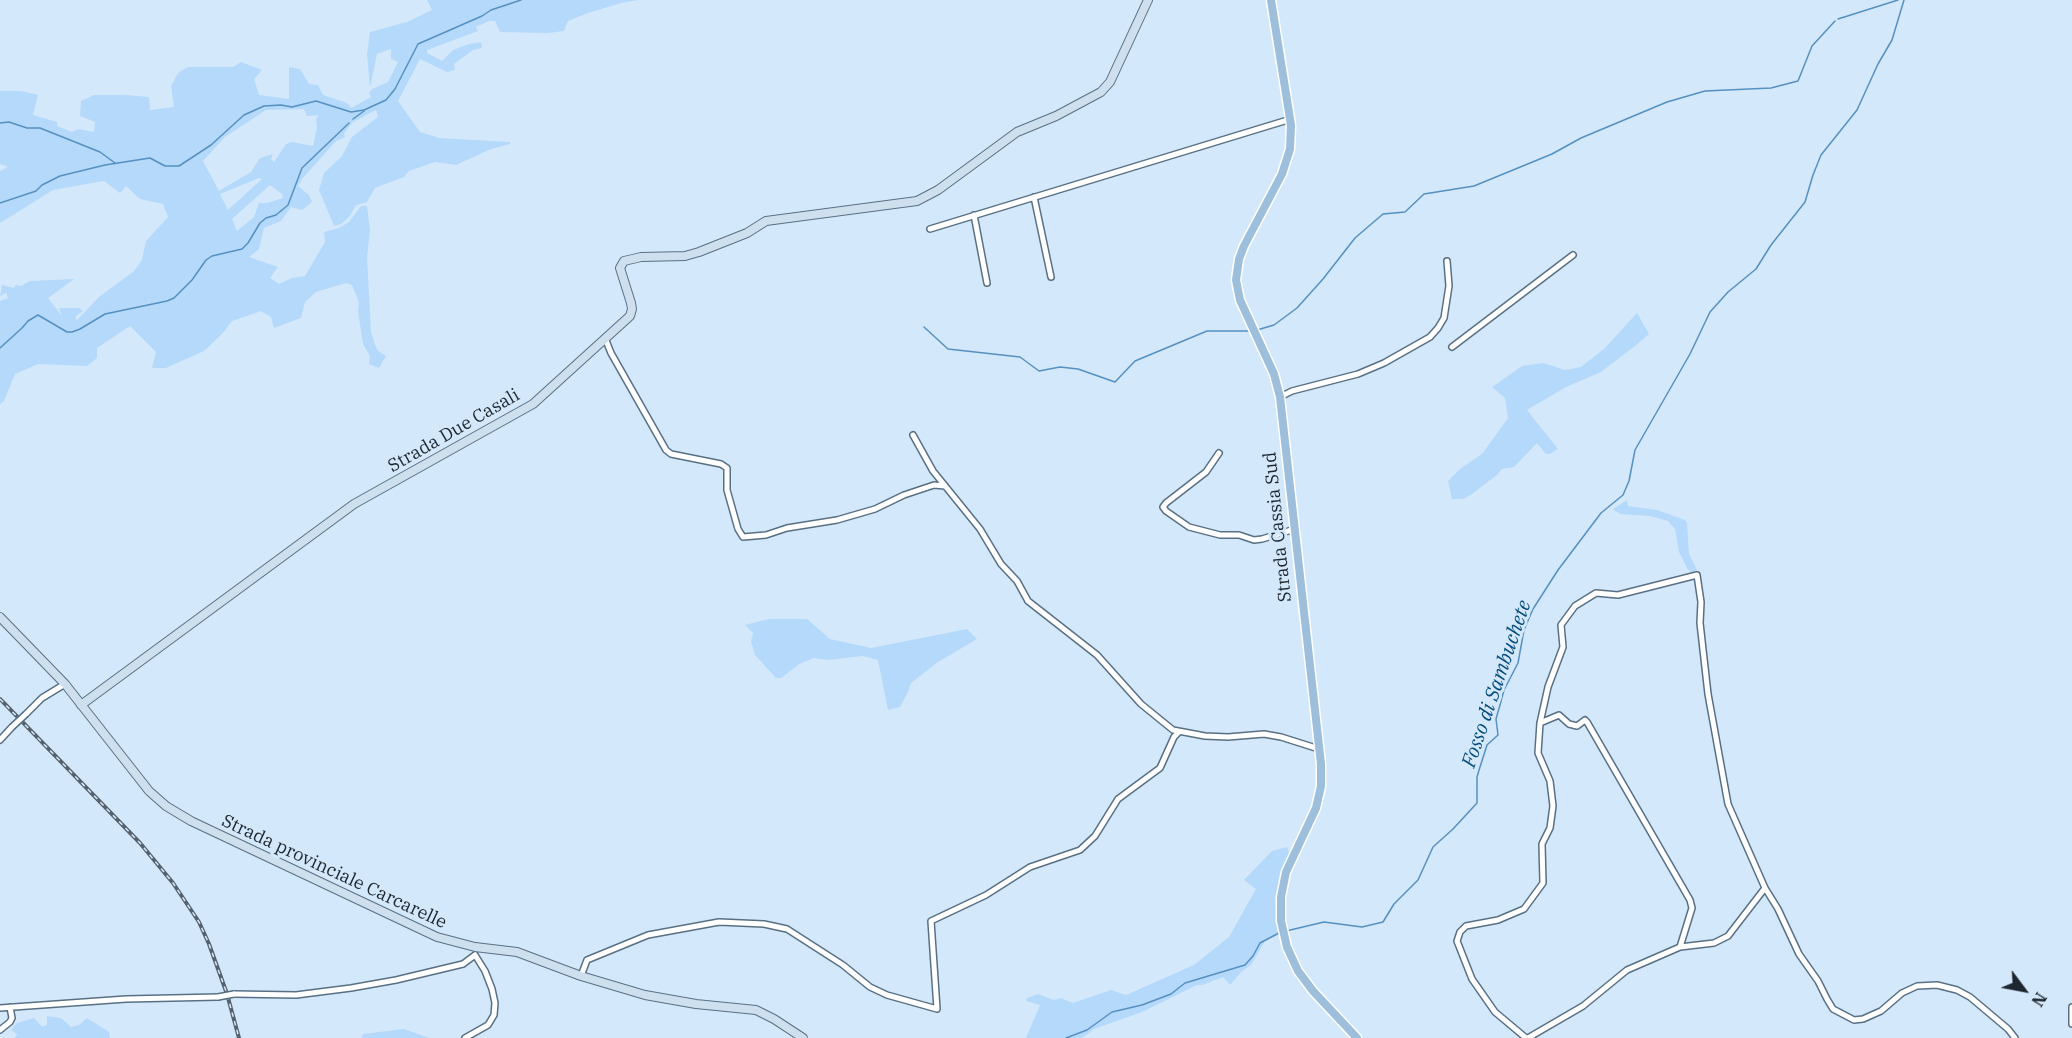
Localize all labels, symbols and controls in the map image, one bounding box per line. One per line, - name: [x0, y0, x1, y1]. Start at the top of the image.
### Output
- street label: Strada Due Casali: [384, 385, 524, 477]
- street label: Strada Cassia Sud: [1259, 451, 1297, 603]
- water label: Fosso di Sambuchete: [1457, 597, 1537, 771]
- street label: Strada provinciale Carcarelle: [218, 810, 450, 934]
- north arrow: [1994, 960, 2054, 1020]
- text: N: [2027, 989, 2051, 1010]

